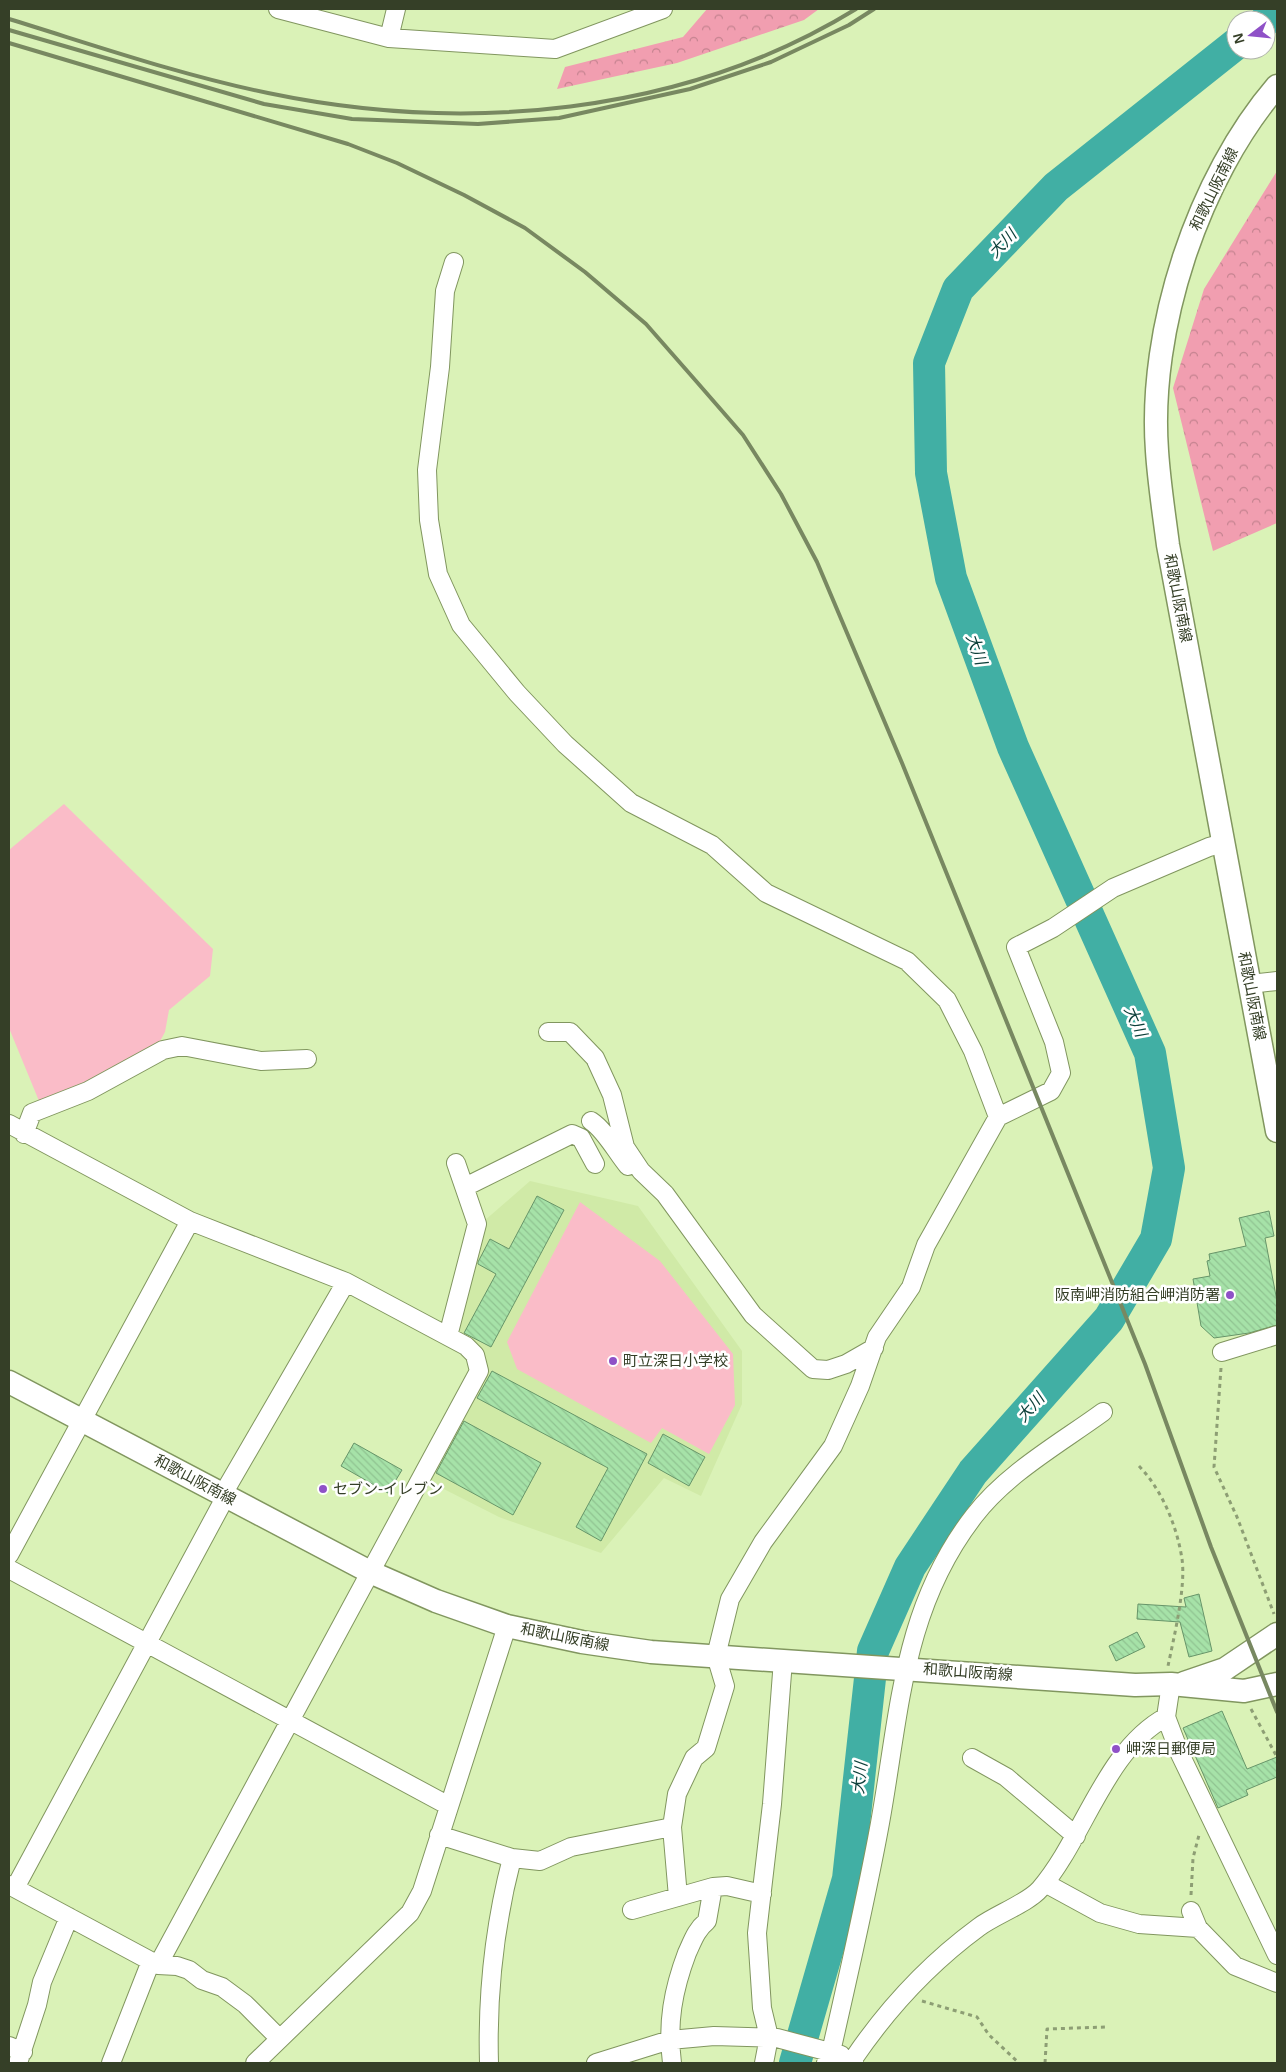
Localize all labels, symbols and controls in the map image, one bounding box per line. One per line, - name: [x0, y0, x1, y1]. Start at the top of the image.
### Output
- north arrow: [1226, 10, 1276, 60]
- text: N: [1229, 32, 1248, 46]
- street label: 和歌山阪南線: [1186, 145, 1241, 233]
- water label: 大川: [985, 225, 1021, 261]
- street label: 和歌山阪南線: [1162, 552, 1195, 644]
- water label: 大川: [963, 631, 991, 669]
- street label: 和歌山阪南線: [1236, 950, 1269, 1042]
- water label: 大川: [1121, 1003, 1151, 1041]
- place label: 阪南岬消防組合岬消防署: [1055, 1286, 1220, 1303]
- marker: 阪南岬消防組合岬消防署: [1224, 1289, 1236, 1301]
- place label: 町立深日小学校: [623, 1352, 728, 1369]
- marker: 町立深日小学校: [607, 1355, 619, 1367]
- water label: 大川: [1013, 1388, 1049, 1425]
- street label: 和歌山阪南線: [152, 1451, 239, 1508]
- place label: セブン-イレブン: [333, 1480, 443, 1497]
- marker: セブン-イレブン: [317, 1483, 329, 1495]
- street label: 和歌山阪南線: [519, 1620, 611, 1653]
- street label: 和歌山阪南線: [923, 1660, 1014, 1683]
- place label: 岬深日郵便局: [1126, 1740, 1216, 1757]
- marker: 岬深日郵便局: [1110, 1743, 1122, 1755]
- water label: 大川: [849, 1759, 870, 1795]

